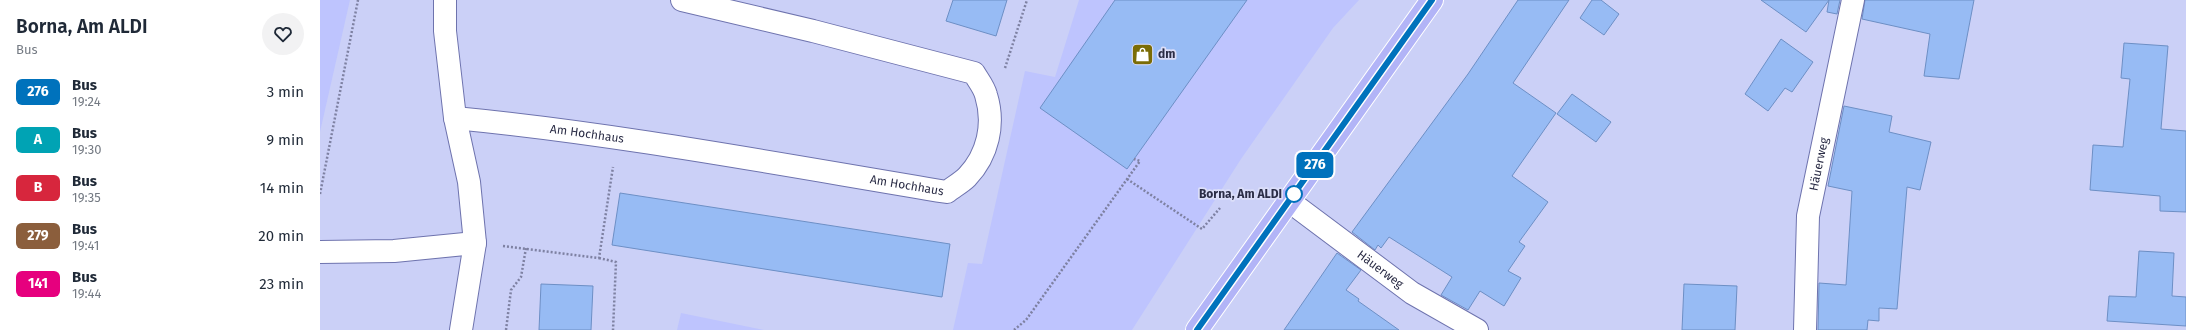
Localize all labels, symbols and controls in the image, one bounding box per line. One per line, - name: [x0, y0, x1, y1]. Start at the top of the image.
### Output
- button: heart: [262, 13, 304, 55]
- text: Borna, Am ALDI: [16, 15, 148, 38]
- shop icon: dm: [1130, 41, 1156, 67]
- text: Bus: [16, 42, 38, 57]
- place label: dm: [1158, 47, 1175, 61]
- text: Bus: [72, 76, 97, 94]
- text: 276: [27, 83, 49, 100]
- text: 3 min: [267, 83, 304, 101]
- text: 19:24: [72, 94, 101, 109]
- street label: Am Hochhaus: [549, 122, 625, 146]
- text: Bus: [72, 124, 97, 142]
- text: A: [34, 131, 42, 148]
- text: 9 min: [266, 131, 304, 149]
- street label: Häuerweg: [1806, 135, 1831, 192]
- text: 19:30: [72, 142, 101, 157]
- line badge: 276: [1292, 152, 1338, 178]
- text: 276: [1304, 156, 1326, 173]
- text: Bus: [72, 172, 97, 190]
- street label: Am Hochhaus: [869, 172, 945, 198]
- text: B: [34, 179, 42, 196]
- text: 14 min: [260, 179, 304, 197]
- marker: Borna, Am ALDI: [1285, 185, 1303, 203]
- place label: Borna, Am ALDI: [1199, 187, 1282, 201]
- text: 19:35: [72, 190, 101, 205]
- text: Bus: [72, 220, 97, 238]
- text: 279: [27, 227, 49, 244]
- text: 20 min: [258, 227, 304, 245]
- text: 19:41: [72, 238, 99, 253]
- street label: Häuerweg: [1354, 247, 1407, 292]
- text: Bus: [72, 268, 97, 286]
- text: 141: [28, 275, 48, 292]
- text: 23 min: [259, 275, 304, 293]
- text: 19:44: [72, 286, 101, 301]

